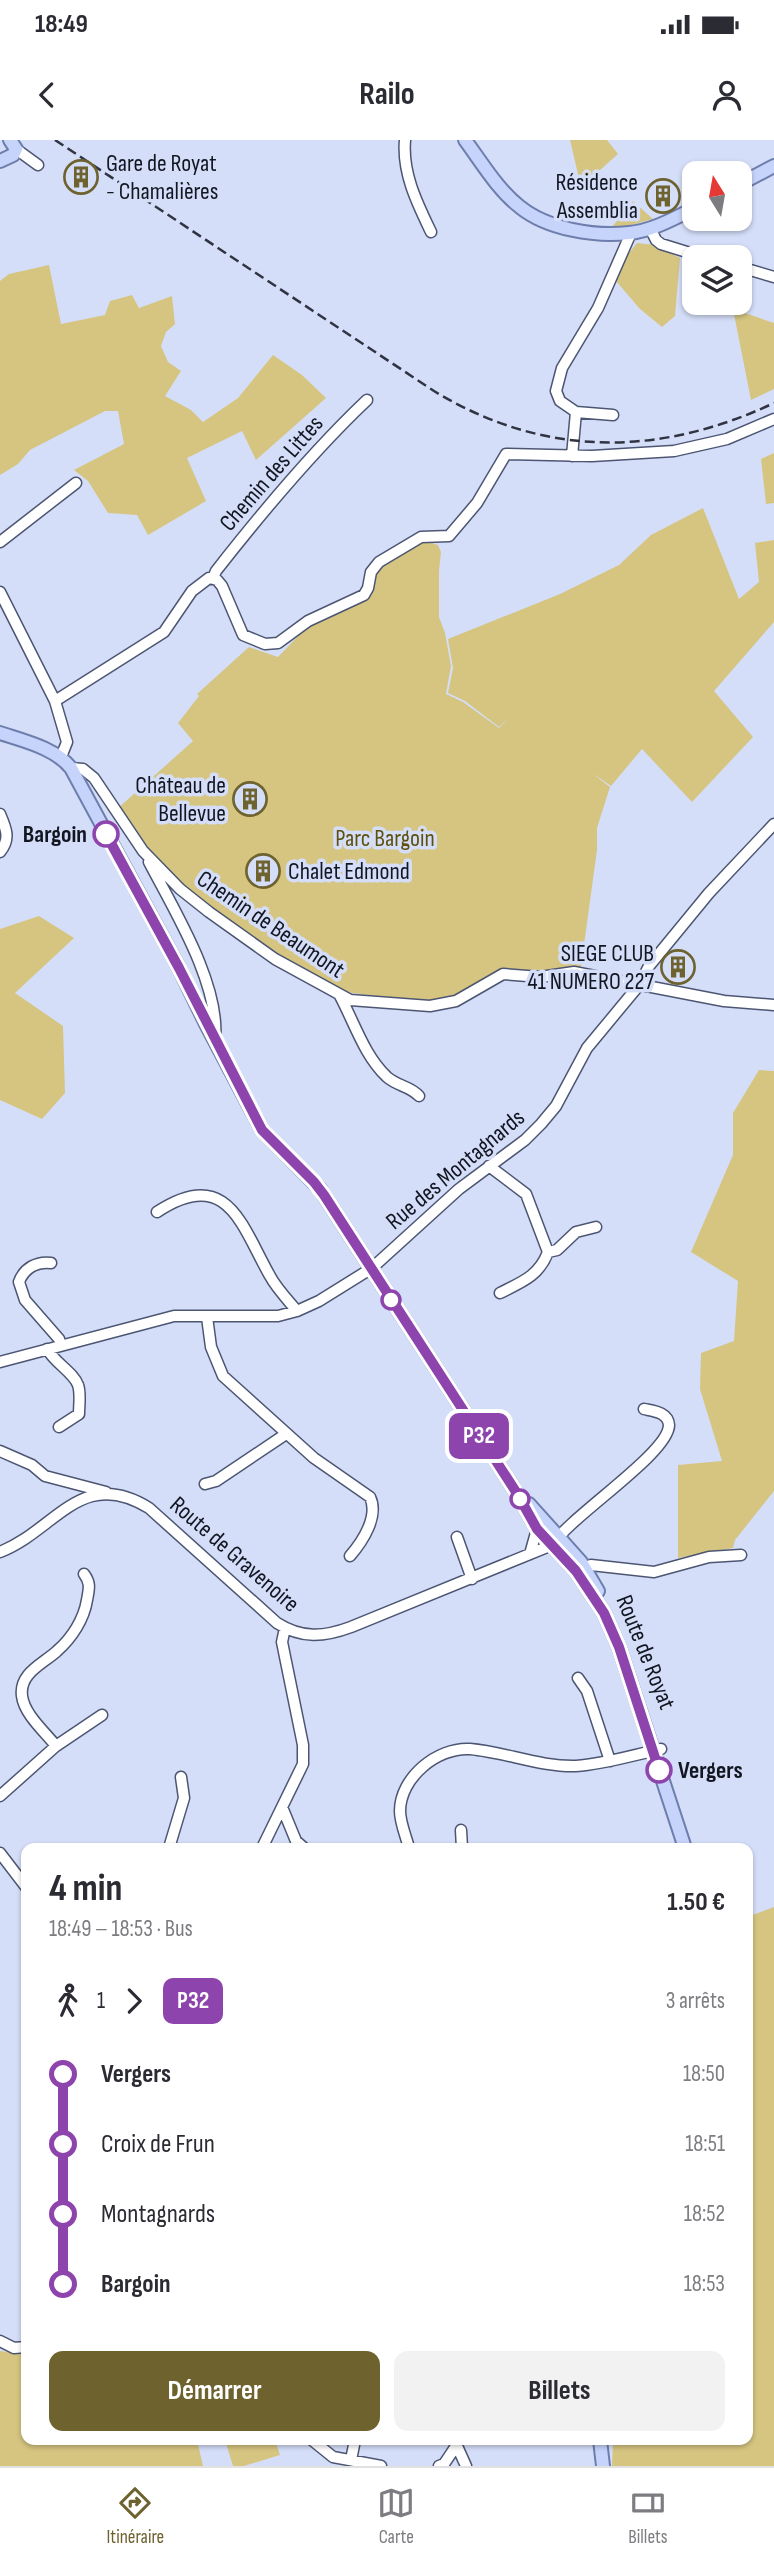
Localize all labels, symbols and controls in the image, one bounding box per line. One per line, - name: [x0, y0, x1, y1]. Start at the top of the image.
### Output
- text: 18:49: [35, 9, 88, 40]
- text: Railo: [359, 75, 415, 114]
- icon: back: [28, 76, 66, 114]
- icon: person: [708, 76, 746, 114]
- place label: Gare de Royat - Chamalières: [106, 149, 218, 206]
- building icon: Gare de Royat - Chamalières: [62, 158, 100, 196]
- north arrow: [682, 161, 752, 231]
- map controls: [682, 161, 752, 315]
- place label: Résidence Assemblia: [555, 168, 638, 225]
- building icon: Résidence Assemblia: [644, 177, 682, 215]
- button: layers: [682, 245, 752, 315]
- street label: Chemin des Littes: [213, 410, 329, 537]
- place label: Château de Bellevue: [135, 771, 226, 828]
- building icon: Château de Bellevue: [231, 780, 269, 818]
- place label: Bargoin: [23, 820, 87, 849]
- marker: Bargoin: [93, 821, 119, 847]
- park label: Parc Bargoin: [335, 824, 435, 853]
- building icon: Chalet Edmond: [244, 852, 282, 890]
- place label: Chalet Edmond: [288, 857, 410, 886]
- street label: Chemin de Beaumont: [191, 864, 350, 984]
- place label: SIEGE CLUB 41 NUMERO 227: [527, 939, 654, 996]
- building icon: SIEGE CLUB 41 NUMERO 227: [659, 948, 697, 986]
- street label: Rue des Montagnards: [380, 1103, 531, 1236]
- unlabelled marker: [381, 1290, 401, 1310]
- line badge: P32: [439, 1413, 519, 1459]
- text: P32: [463, 1421, 495, 1450]
- unlabelled marker: [510, 1489, 530, 1509]
- street label: Route de Gravenoire: [164, 1490, 305, 1618]
- street label: Route de Royat: [609, 1591, 682, 1714]
- place label: Vergers: [678, 1756, 743, 1785]
- marker: Vergers: [646, 1757, 672, 1783]
- text: 4 min: [49, 1866, 122, 1911]
- text: 1.50 €: [667, 1887, 725, 1918]
- text: 18:49 – 18:53 · Bus: [49, 1915, 193, 1943]
- icon: walk: [49, 1982, 87, 2020]
- icon: forward: [115, 1982, 153, 2020]
- text: P32: [177, 1986, 209, 2015]
- text: 1: [97, 1987, 105, 2015]
- text: 3 arrêts: [666, 1987, 725, 2015]
- text: Vergers: [101, 2059, 171, 2090]
- text: 18:50: [683, 2060, 725, 2088]
- text: Croix de Frun: [101, 2129, 215, 2160]
- text: 18:51: [685, 2130, 725, 2158]
- text: Montagnards: [101, 2199, 215, 2230]
- text: 18:52: [684, 2200, 725, 2228]
- text: Bargoin: [101, 2269, 171, 2300]
- text: 18:53: [684, 2270, 725, 2298]
- button: Démarrer: [49, 2351, 380, 2431]
- button: Billets: [394, 2351, 725, 2431]
- tab: Itinéraire: [107, 2484, 164, 2549]
- tab: Carte: [377, 2484, 415, 2549]
- tab: Billets: [628, 2484, 667, 2549]

